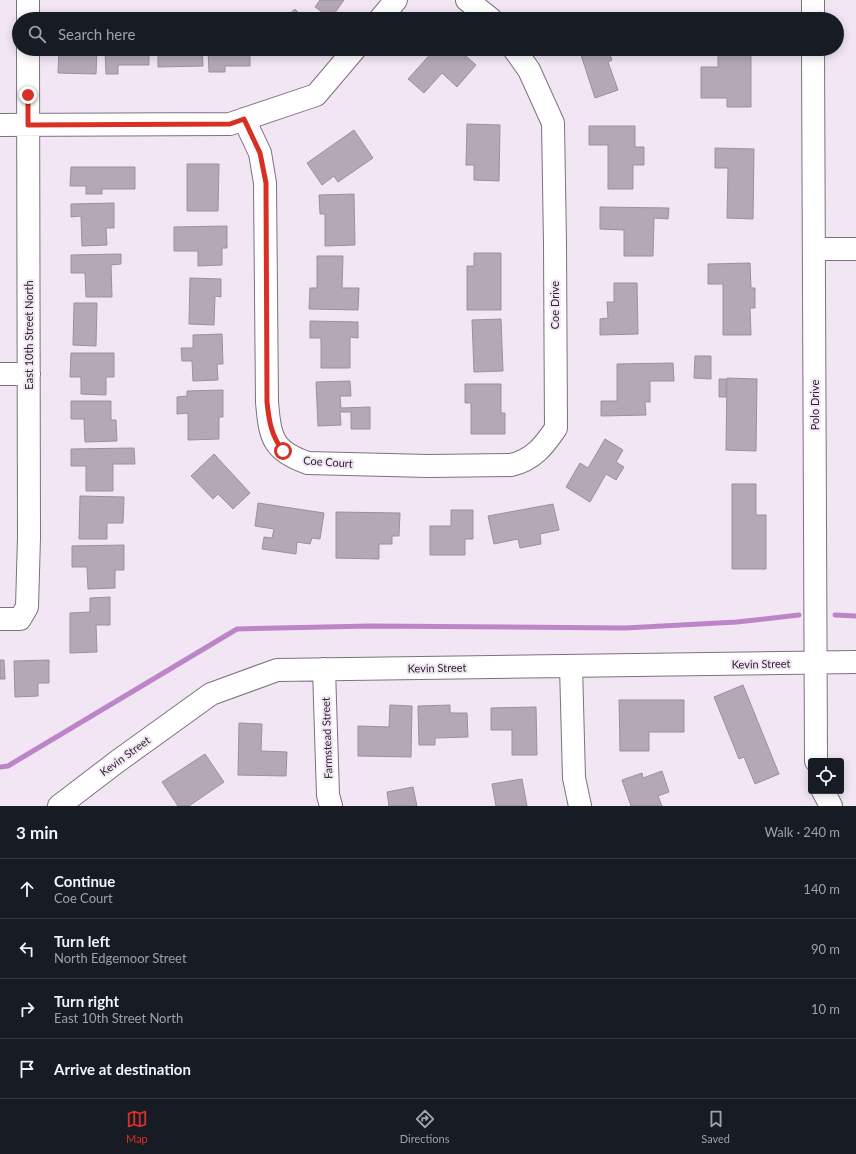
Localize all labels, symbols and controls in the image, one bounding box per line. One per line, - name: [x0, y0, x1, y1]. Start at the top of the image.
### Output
- search box: [12, 12, 844, 56]
- icon: search: [26, 23, 48, 45]
- text: Search here: [58, 25, 135, 43]
- route end: [19, 86, 37, 104]
- street label: East 10th Street North: [22, 280, 35, 390]
- street label: Coe Drive: [548, 281, 561, 329]
- street label: Polo Drive: [808, 380, 821, 430]
- route start: [274, 442, 292, 460]
- street label: Coe Court: [303, 453, 353, 470]
- street label: Kevin Street: [731, 656, 791, 671]
- street label: Kevin Street: [407, 660, 467, 675]
- street label: Farmstead Street: [319, 697, 334, 779]
- street label: Kevin Street: [97, 733, 152, 778]
- map controls: [808, 758, 844, 794]
- button: locate: [808, 758, 844, 794]
- text: 3 min: [16, 822, 58, 843]
- text: Walk · 240 m: [764, 824, 840, 840]
- text: Continue: [54, 872, 115, 890]
- icon: ahead: [16, 878, 38, 900]
- text: 140 m: [803, 881, 840, 897]
- text: Coe Court: [54, 890, 113, 906]
- text: Turn left: [54, 932, 110, 950]
- icon: left: [16, 938, 38, 960]
- text: 90 m: [811, 941, 840, 957]
- text: North Edgemoor Street: [54, 950, 187, 966]
- text: Turn right: [54, 992, 119, 1010]
- icon: right: [16, 998, 38, 1020]
- text: 10 m: [811, 1001, 840, 1017]
- text: East 10th Street North: [54, 1010, 183, 1026]
- icon: arrive: [16, 1058, 38, 1080]
- text: Arrive at destination: [54, 1060, 191, 1078]
- tab: Map: [126, 1108, 148, 1145]
- tab: Directions: [400, 1108, 449, 1145]
- tab: Saved: [701, 1108, 730, 1145]

